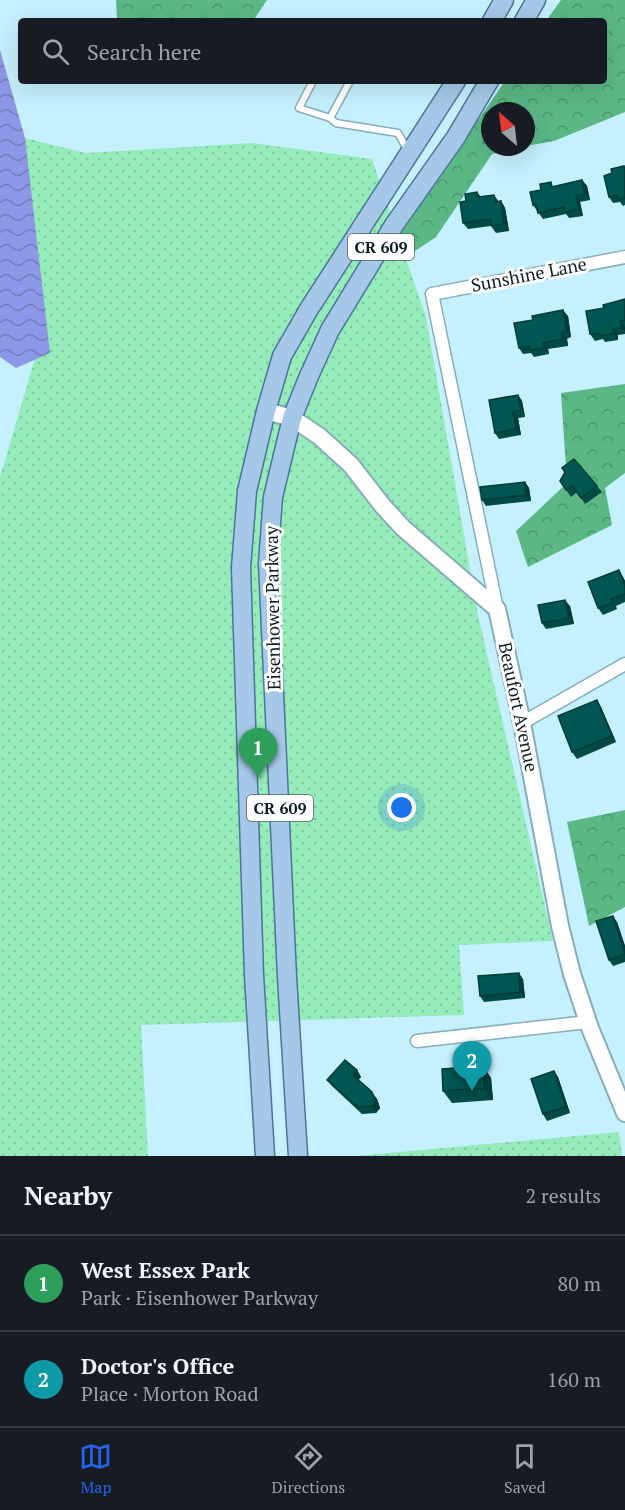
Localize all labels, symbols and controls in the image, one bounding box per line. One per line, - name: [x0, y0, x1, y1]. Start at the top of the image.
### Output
- search box: [18, 18, 607, 84]
- icon: search: [39, 35, 72, 68]
- text: Search here: [87, 37, 201, 66]
- north arrow: [481, 102, 535, 156]
- road number: CR 609: [348, 234, 414, 260]
- street label: Sunshine Lane: [469, 251, 589, 297]
- street label: Eisenhower Parkway: [259, 525, 285, 690]
- street label: Beaufort Avenue: [494, 640, 544, 774]
- pin: 1: [238, 728, 278, 778]
- your location: [387, 793, 416, 822]
- road number: CR 609: [247, 795, 313, 821]
- pin: 2: [452, 1042, 492, 1091]
- text: Nearby: [24, 1178, 112, 1212]
- text: 2 results: [526, 1182, 601, 1209]
- text: West Essex Park: [81, 1255, 250, 1284]
- text: 1: [38, 1270, 49, 1297]
- text: 80 m: [558, 1270, 601, 1297]
- text: Park · Eisenhower Parkway: [81, 1284, 318, 1311]
- text: Doctor's Office: [81, 1351, 234, 1380]
- text: 2: [38, 1366, 49, 1393]
- text: 160 m: [547, 1366, 601, 1393]
- text: Place · Morton Road: [81, 1380, 259, 1407]
- tab: Map: [79, 1440, 112, 1498]
- tab: Directions: [271, 1440, 345, 1498]
- tab: Saved: [504, 1440, 546, 1498]

